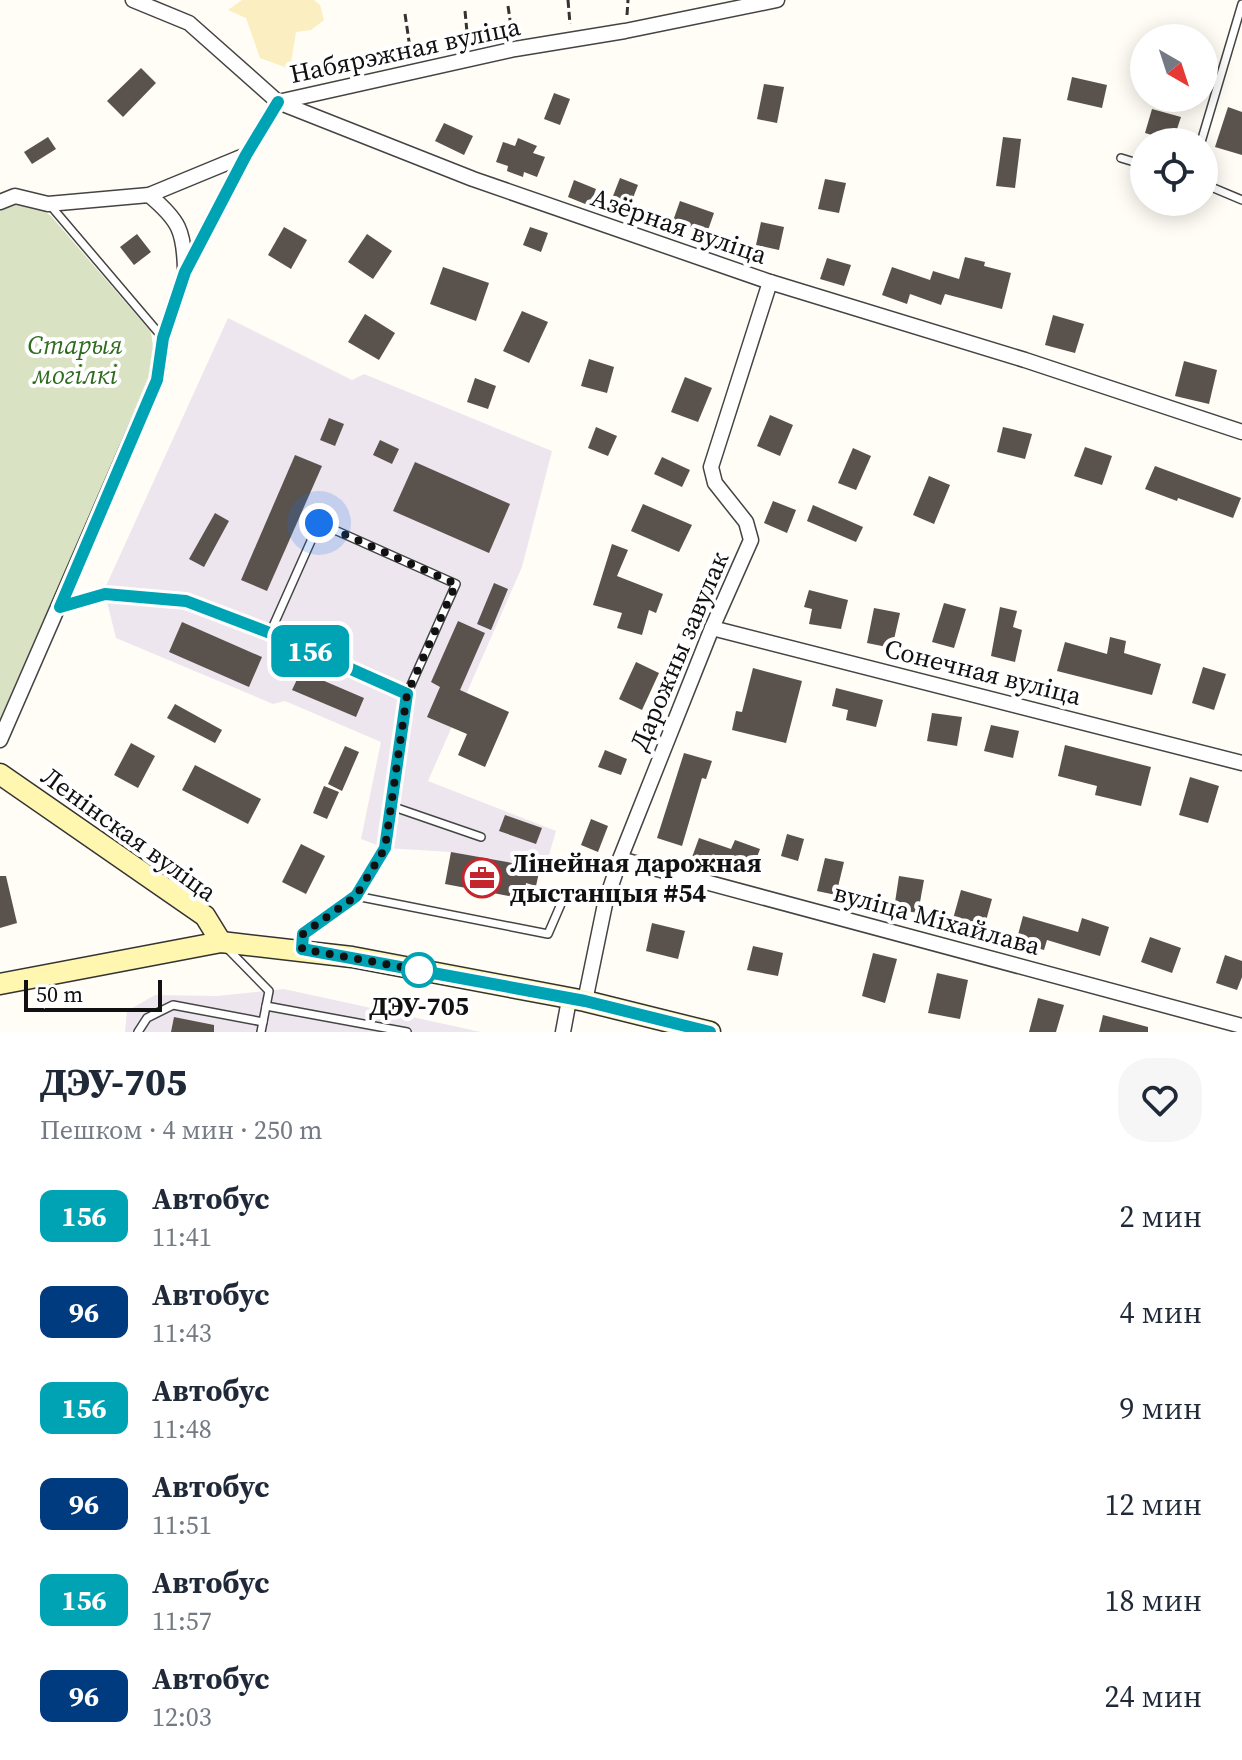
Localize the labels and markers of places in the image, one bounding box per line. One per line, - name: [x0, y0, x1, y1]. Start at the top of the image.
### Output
- place label: Лінейная дарожная дыстанцыя #54: [510, 845, 762, 911]
- office icon: Лінейная дарожная дыстанцыя #54: [461, 857, 503, 899]
- marker: ДЭУ-705: [402, 953, 436, 987]
- place label: ДЭУ-705: [369, 988, 469, 1024]

